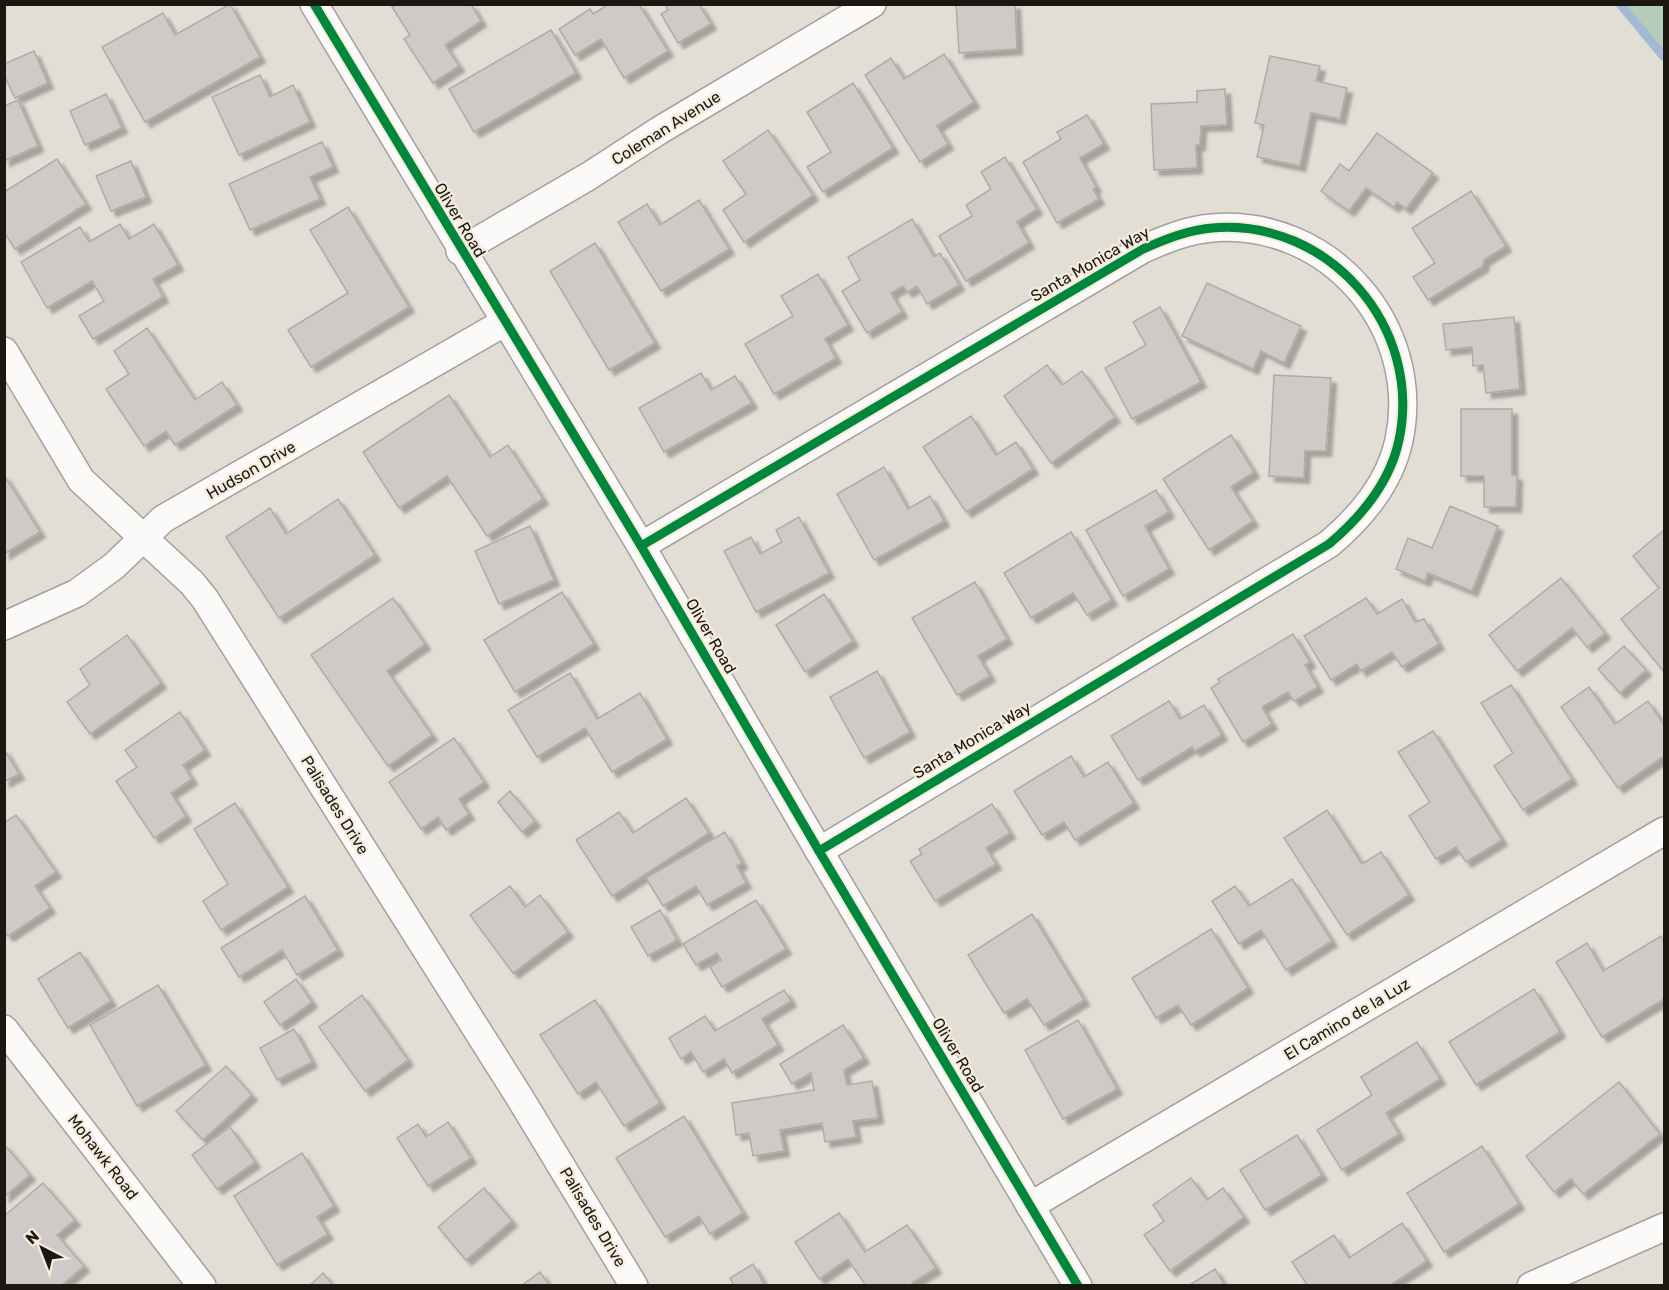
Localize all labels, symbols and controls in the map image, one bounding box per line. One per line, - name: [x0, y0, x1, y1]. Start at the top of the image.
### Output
- street label: Coleman Avenue: [608, 87, 724, 169]
- street label: Oliver Road: [430, 179, 490, 261]
- street label: Santa Monica Way: [1027, 222, 1153, 306]
- street label: Hudson Drive: [203, 437, 299, 503]
- street label: Oliver Road: [682, 595, 740, 677]
- street label: Santa Monica Way: [910, 697, 1035, 783]
- street label: Palisades Drive: [297, 752, 373, 858]
- street label: El Camino de la Luz: [1281, 974, 1413, 1064]
- street label: Oliver Road: [928, 1014, 988, 1096]
- street label: Mohawk Road: [64, 1110, 142, 1204]
- street label: Palisades Drive: [556, 1164, 630, 1270]
- north arrow: [12, 1218, 72, 1278]
- text: N: [22, 1226, 43, 1248]

